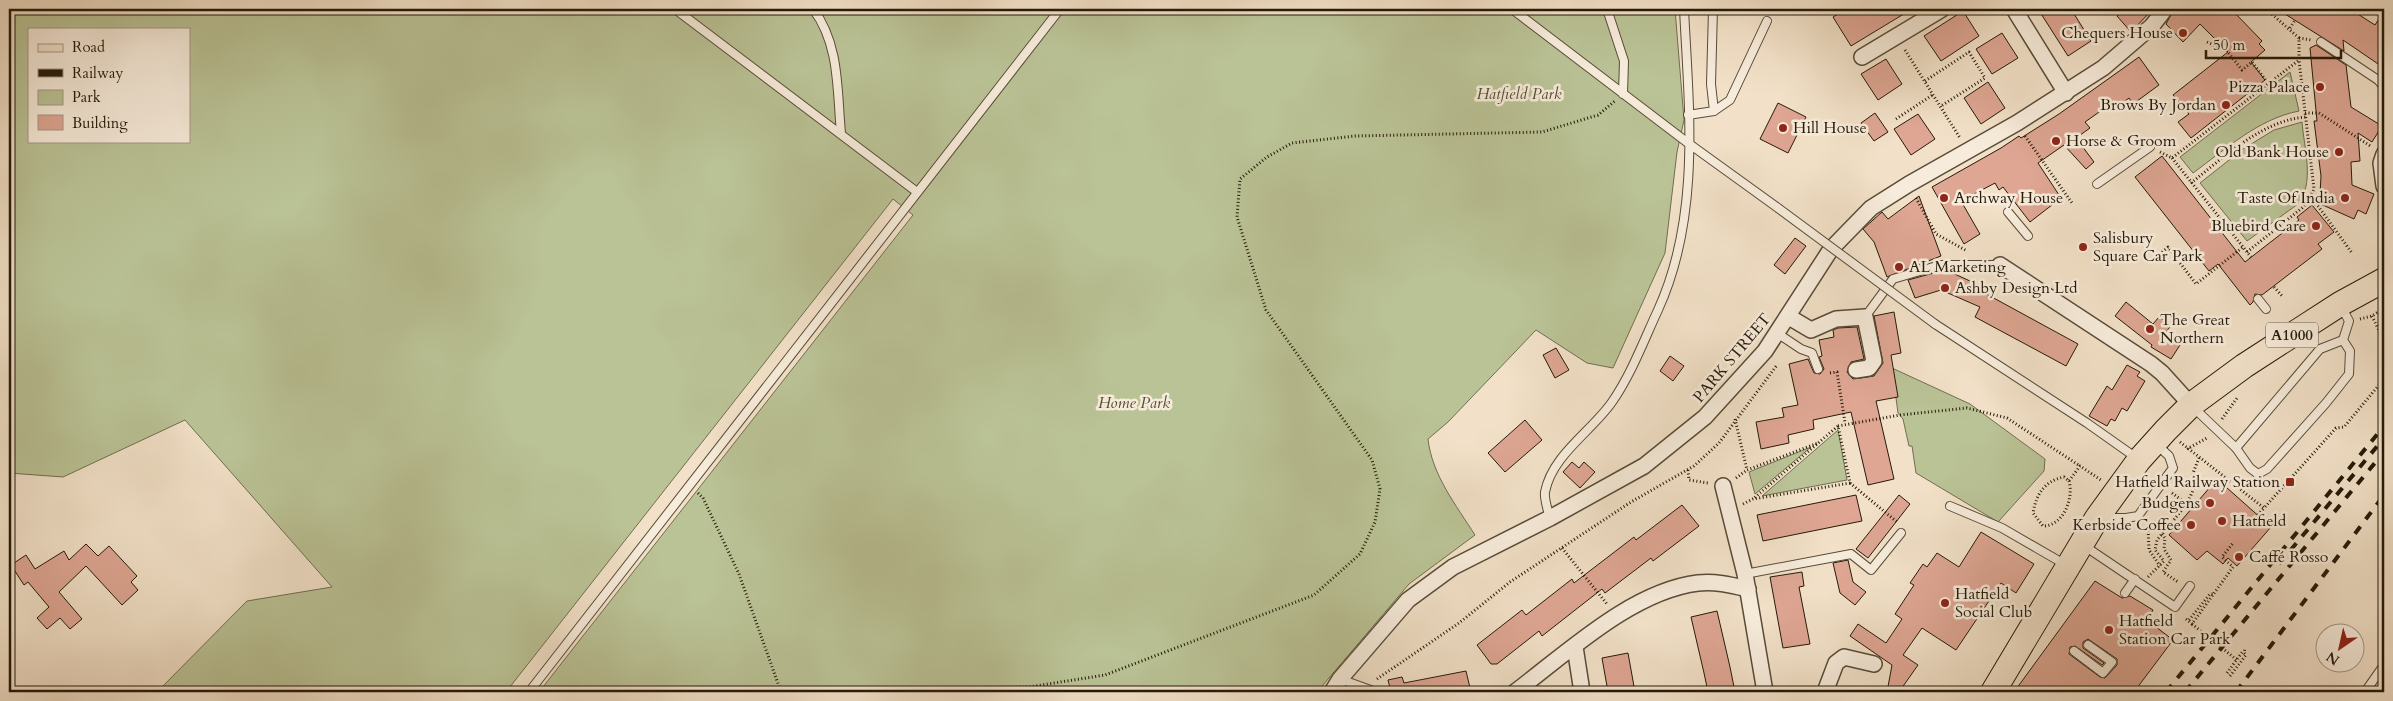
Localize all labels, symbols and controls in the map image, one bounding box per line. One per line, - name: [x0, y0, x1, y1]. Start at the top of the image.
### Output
- place label: Chequers House: [2061, 22, 2173, 44]
- marker: Chequers House: [2177, 27, 2189, 39]
- legend: [28, 28, 190, 142]
- scale bar: [2206, 28, 2340, 60]
- text: 50 m: [2213, 35, 2245, 55]
- text: Road: [72, 37, 105, 57]
- text: Railway: [72, 63, 123, 83]
- place label: Pizza Palace: [2229, 76, 2310, 98]
- marker: Pizza Palace: [2314, 81, 2326, 93]
- park label: Hatfield Park: [1476, 83, 1562, 105]
- text: Park: [72, 87, 101, 107]
- place label: Brows By Jordan: [2100, 94, 2216, 116]
- marker: Brows By Jordan: [2220, 99, 2232, 111]
- text: Building: [72, 113, 128, 133]
- place label: Hill House: [1793, 117, 1867, 139]
- marker: Hill House: [1777, 122, 1789, 134]
- place label: Horse & Groom: [2066, 130, 2177, 152]
- marker: Horse & Groom: [2050, 135, 2062, 147]
- place label: Old Bank House: [2215, 141, 2329, 163]
- marker: Old Bank House: [2333, 146, 2345, 158]
- place label: Archway House: [1954, 187, 2063, 209]
- place label: Taste Of India: [2237, 187, 2335, 209]
- marker: Archway House: [1938, 192, 1950, 204]
- marker: Taste Of India: [2339, 192, 2351, 204]
- place label: Bluebird Care: [2211, 215, 2306, 237]
- marker: Bluebird Care: [2310, 220, 2322, 232]
- place label: Salisbury Square Car Park: [2093, 227, 2203, 267]
- marker: Salisbury Square Car Park: [2077, 241, 2089, 253]
- place label: AL Marketing: [1909, 256, 2006, 278]
- marker: AL Marketing: [1893, 261, 1905, 273]
- place label: Ashby Design Ltd: [1955, 277, 2078, 299]
- marker: Ashby Design Ltd: [1939, 282, 1951, 294]
- street label: PARK STREET: [1688, 308, 1776, 407]
- place label: The Great Northern: [2160, 309, 2230, 349]
- road number: A1000: [2266, 322, 2318, 348]
- marker: The Great Northern: [2144, 323, 2156, 335]
- park label: Home Park: [1098, 392, 1170, 414]
- place label: Hatfield Railway Station: [2115, 471, 2280, 493]
- marker: Hatfield Railway Station: [2284, 476, 2296, 488]
- place label: Budgens: [2141, 492, 2200, 514]
- marker: Budgens: [2204, 497, 2216, 509]
- place label: Hatfield: [2232, 510, 2287, 532]
- place label: Kerbside Coffee: [2072, 514, 2181, 536]
- marker: Hatfield: [2216, 515, 2228, 527]
- marker: Kerbside Coffee: [2185, 519, 2197, 531]
- place label: Caffé Rosso: [2249, 546, 2329, 568]
- marker: Caffé Rosso: [2233, 551, 2245, 563]
- place label: Hatfield Social Club: [1955, 583, 2032, 623]
- marker: Hatfield Social Club: [1939, 597, 1951, 609]
- place label: Hatfield Station Car Park: [2119, 610, 2231, 650]
- marker: Hatfield Station Car Park: [2103, 624, 2115, 636]
- north arrow: [2316, 624, 2366, 674]
- text: N: [2323, 647, 2343, 670]

